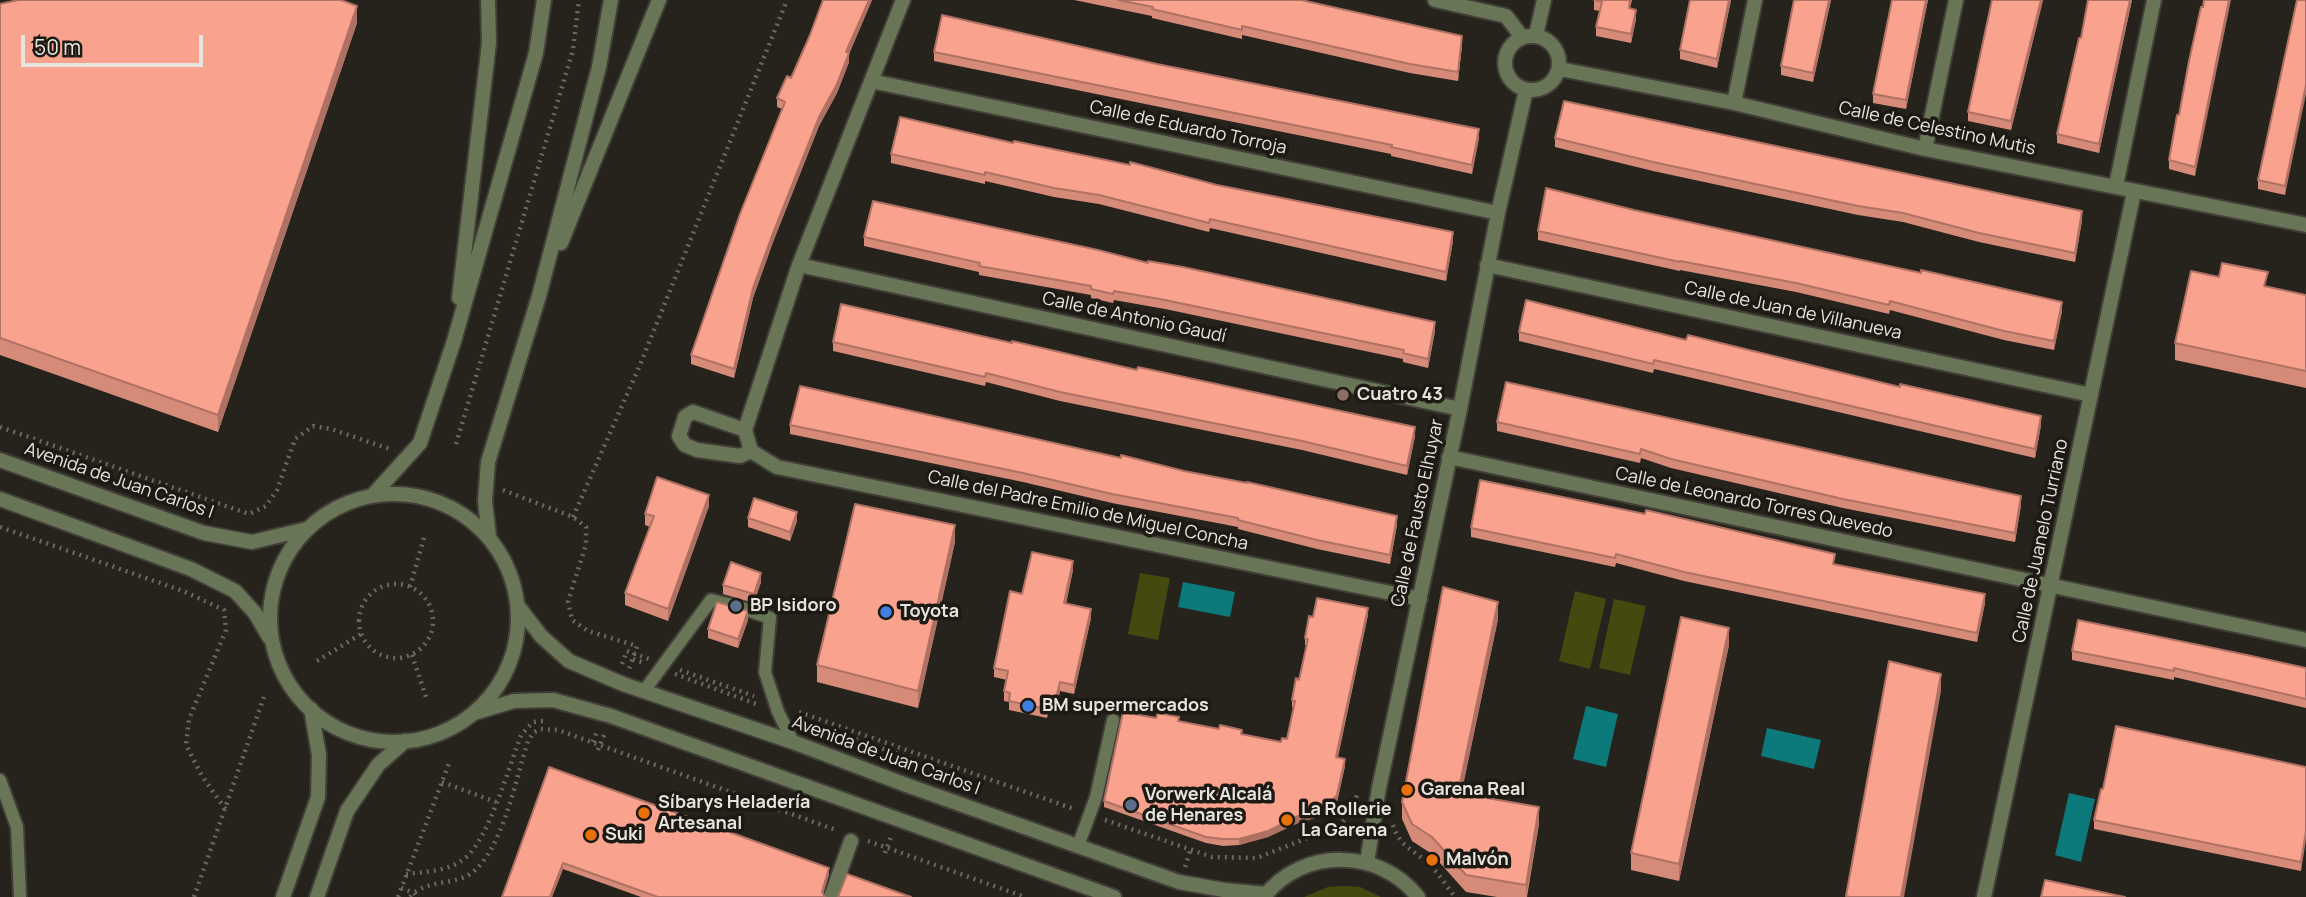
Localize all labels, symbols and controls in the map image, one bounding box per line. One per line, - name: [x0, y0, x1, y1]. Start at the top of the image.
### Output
- scale bar: [24, 21, 206, 65]
- text: 50 m: [34, 33, 81, 61]
- street label: Calle de Eduardo Torroja: [1087, 97, 1289, 159]
- street label: Calle de Celestino Mutis: [1837, 98, 2037, 160]
- street label: Calle de Juan de Villanueva: [1682, 277, 1904, 345]
- street label: Calle de Antonio Gaudí: [1040, 288, 1228, 348]
- place label: Cuatro 43: [1357, 384, 1443, 406]
- marker: Cuatro 43: [1335, 387, 1351, 403]
- street label: Calle de Fausto Elhuyar: [1388, 417, 1448, 609]
- street label: Calle de Juanelo Turriano: [2009, 437, 2073, 645]
- street label: Avenida de Juan Carlos I: [22, 438, 216, 524]
- street label: Calle de Leonardo Torres Quevedo: [1613, 463, 1895, 543]
- street label: Calle del Padre Emilio de Miguel Concha: [926, 466, 1250, 556]
- place label: BP Isidoro: [750, 595, 837, 617]
- marker: BP Isidoro: [728, 598, 744, 614]
- place label: Toyota: [900, 601, 959, 623]
- marker: Toyota: [878, 604, 894, 620]
- place label: BM supermercados: [1042, 695, 1209, 717]
- marker: BM supermercados: [1020, 698, 1036, 714]
- street label: Avenida de Juan Carlos I: [789, 712, 983, 800]
- place label: Garena Real: [1421, 779, 1525, 801]
- marker: Garena Real: [1399, 782, 1415, 798]
- place label: Vorwerk Alcalá de Henares: [1145, 784, 1272, 826]
- place label: Síbarys Heladería Artesanal: [658, 792, 810, 834]
- marker: Vorwerk Alcalá de Henares: [1123, 797, 1139, 813]
- place label: La Rollerie La Garena: [1301, 799, 1392, 842]
- marker: Síbarys Heladería Artesanal: [636, 805, 652, 821]
- marker: La Rollerie La Garena: [1279, 812, 1295, 828]
- place label: Suki: [605, 824, 643, 846]
- marker: Suki: [583, 827, 599, 843]
- place label: Malvón: [1446, 849, 1509, 871]
- marker: Malvón: [1424, 852, 1440, 868]

